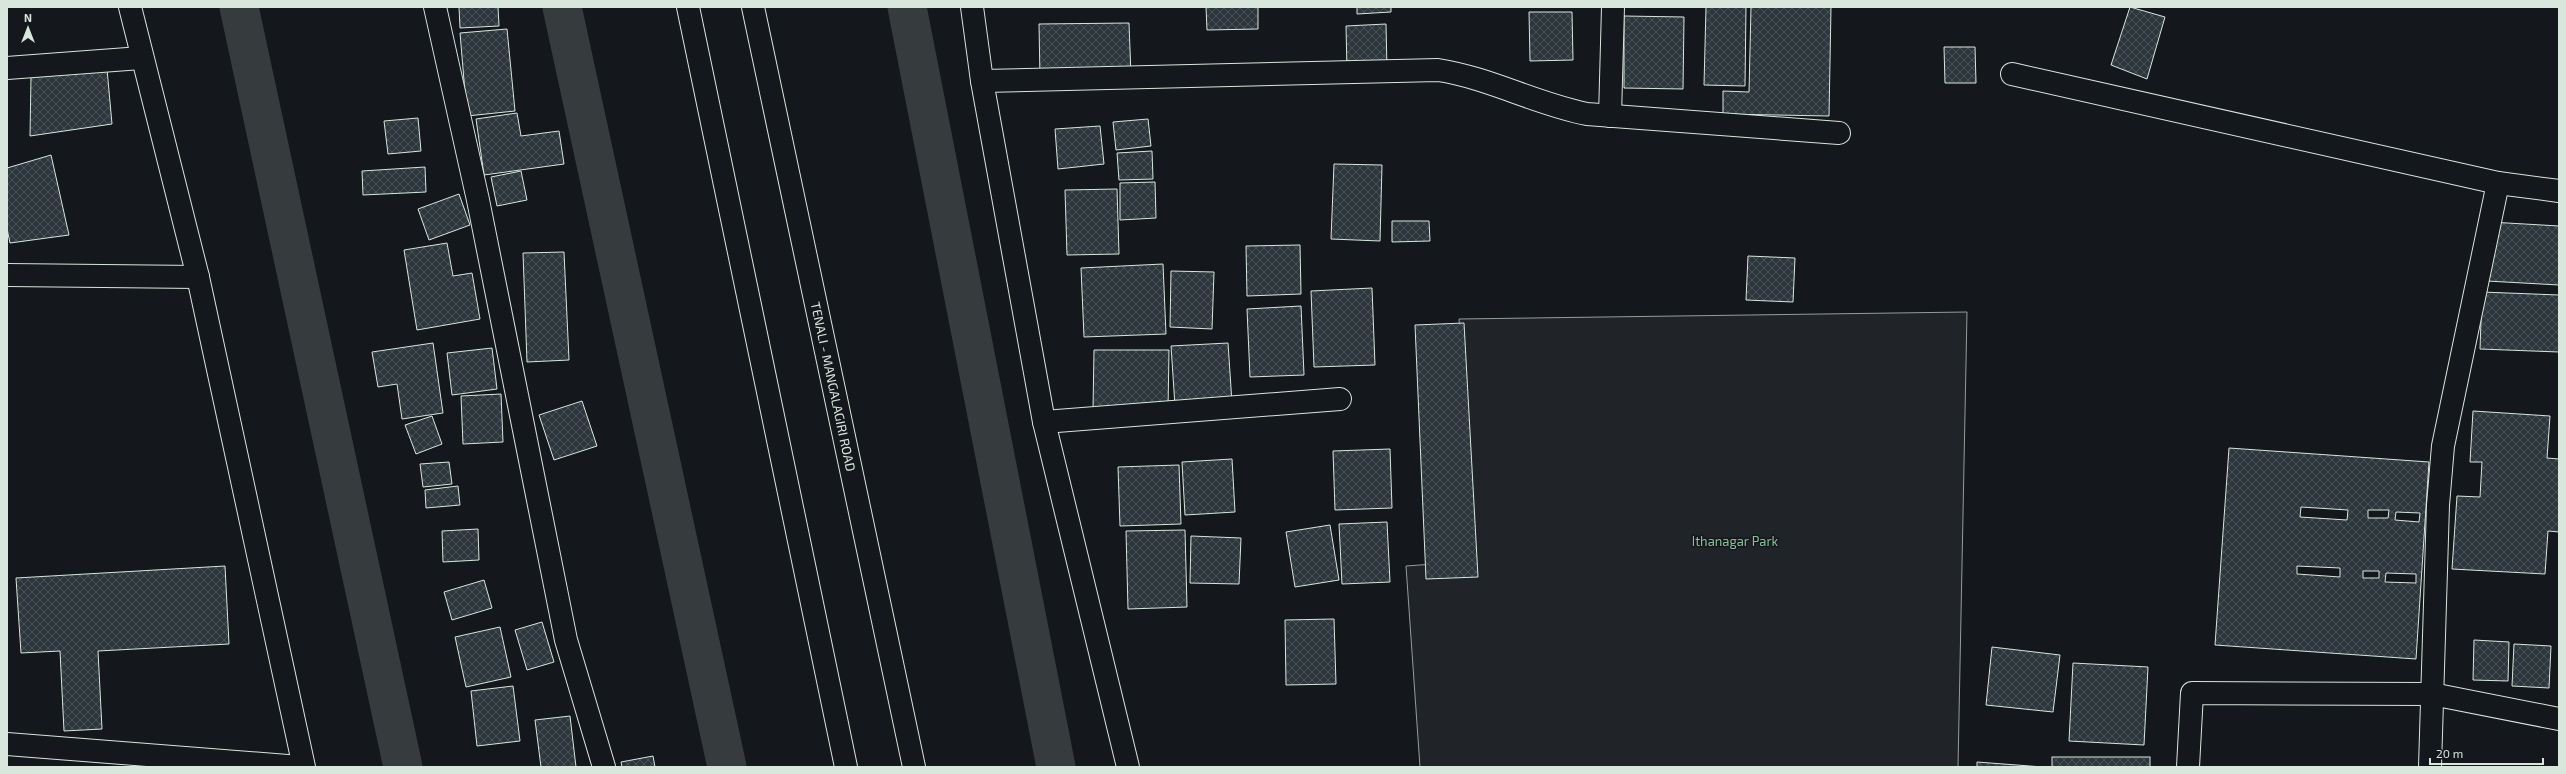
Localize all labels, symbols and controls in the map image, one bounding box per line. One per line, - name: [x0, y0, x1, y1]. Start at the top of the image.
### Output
- north arrow: [8, 8, 48, 48]
- text: N: [24, 11, 32, 24]
- street label: TENALI - MANGALAGIRI ROAD: [808, 300, 859, 473]
- park label: Ithanagar Park: [1692, 533, 1779, 549]
- scale bar: [2430, 740, 2543, 766]
- text: 20 m: [2436, 746, 2463, 760]

